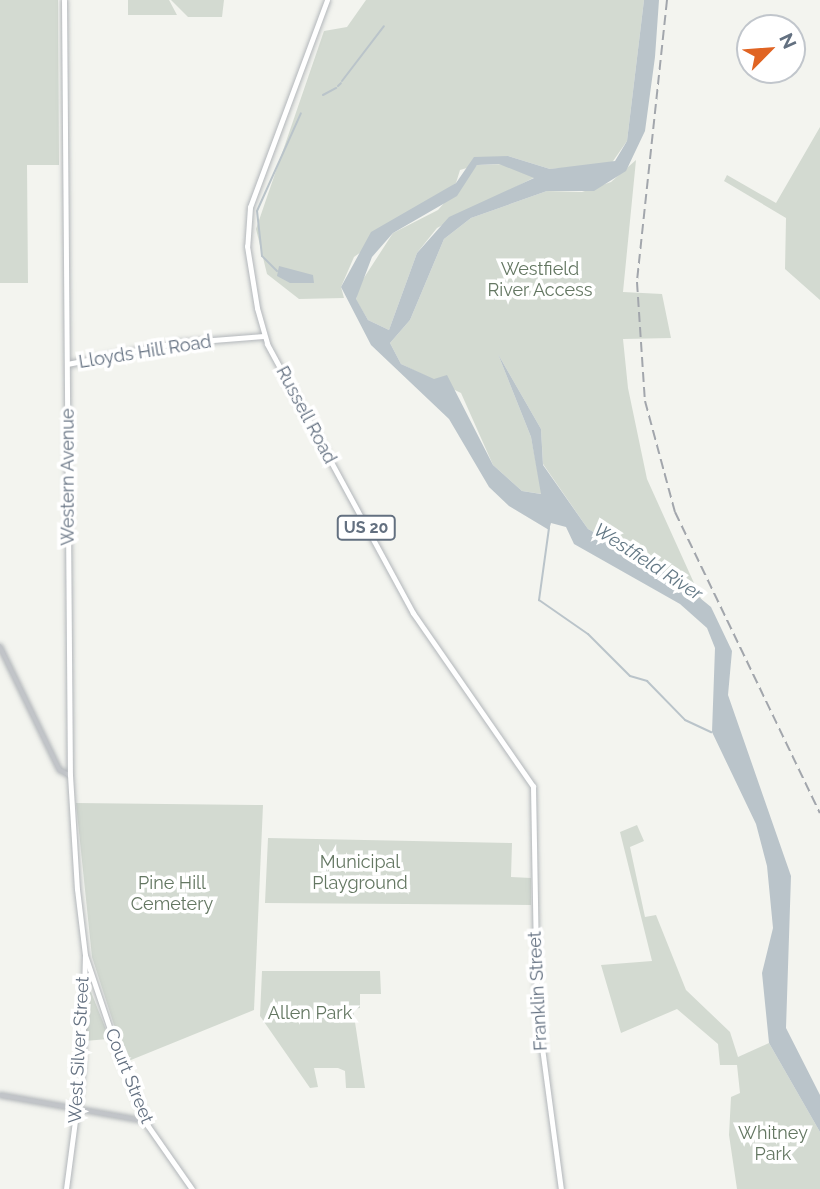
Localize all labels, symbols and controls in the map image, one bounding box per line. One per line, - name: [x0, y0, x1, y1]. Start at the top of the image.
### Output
- north arrow: [736, 14, 806, 84]
- text: N: [775, 30, 801, 52]
- park label: Westfield River Access: [487, 259, 593, 302]
- street label: Lloyds Hill Road: [77, 331, 213, 373]
- street label: Russell Road: [271, 362, 341, 468]
- street label: Western Avenue: [57, 408, 79, 546]
- road number: US 20: [336, 516, 396, 540]
- water label: Westfield River: [589, 518, 707, 606]
- park label: Municipal Playground: [312, 852, 408, 894]
- park label: Pine Hill Cemetery: [131, 873, 213, 916]
- street label: Franklin Street: [524, 931, 552, 1051]
- street label: West Silver Street: [64, 976, 94, 1124]
- park label: Allen Park: [268, 1002, 352, 1024]
- street label: Court Street: [100, 1025, 158, 1127]
- park label: Whitney Park: [738, 1123, 808, 1166]

